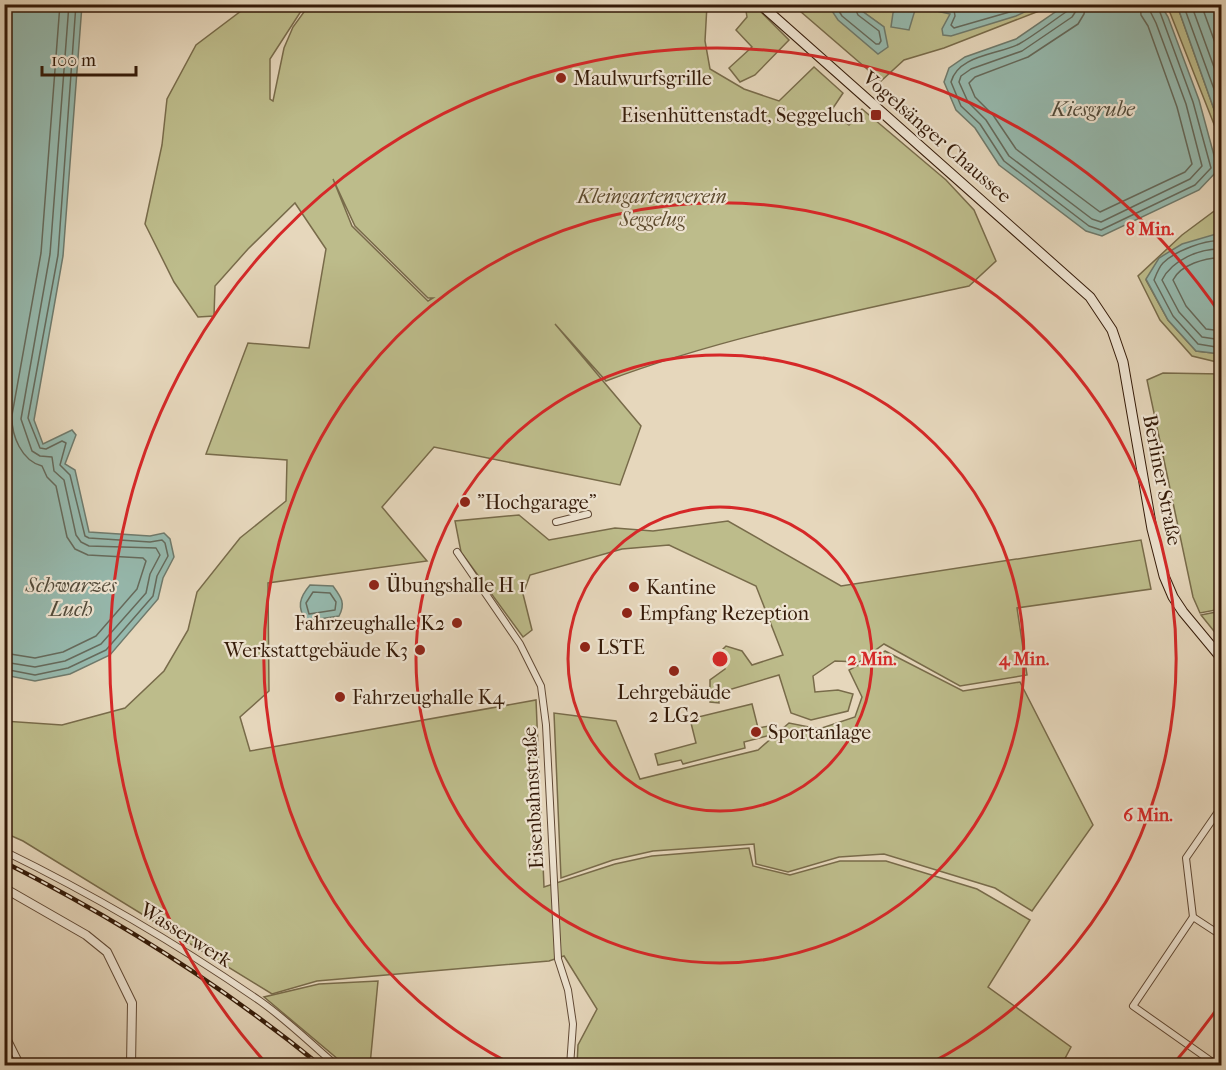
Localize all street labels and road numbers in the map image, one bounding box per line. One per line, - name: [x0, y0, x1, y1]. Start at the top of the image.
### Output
- street label: Vogelsänger Chaussee: [857, 66, 1016, 208]
- street label: Berliner Straße: [1138, 413, 1186, 548]
- street label: Eisenbahnstraße: [518, 726, 548, 870]
- street label: Wasserwerk: [135, 897, 237, 973]

